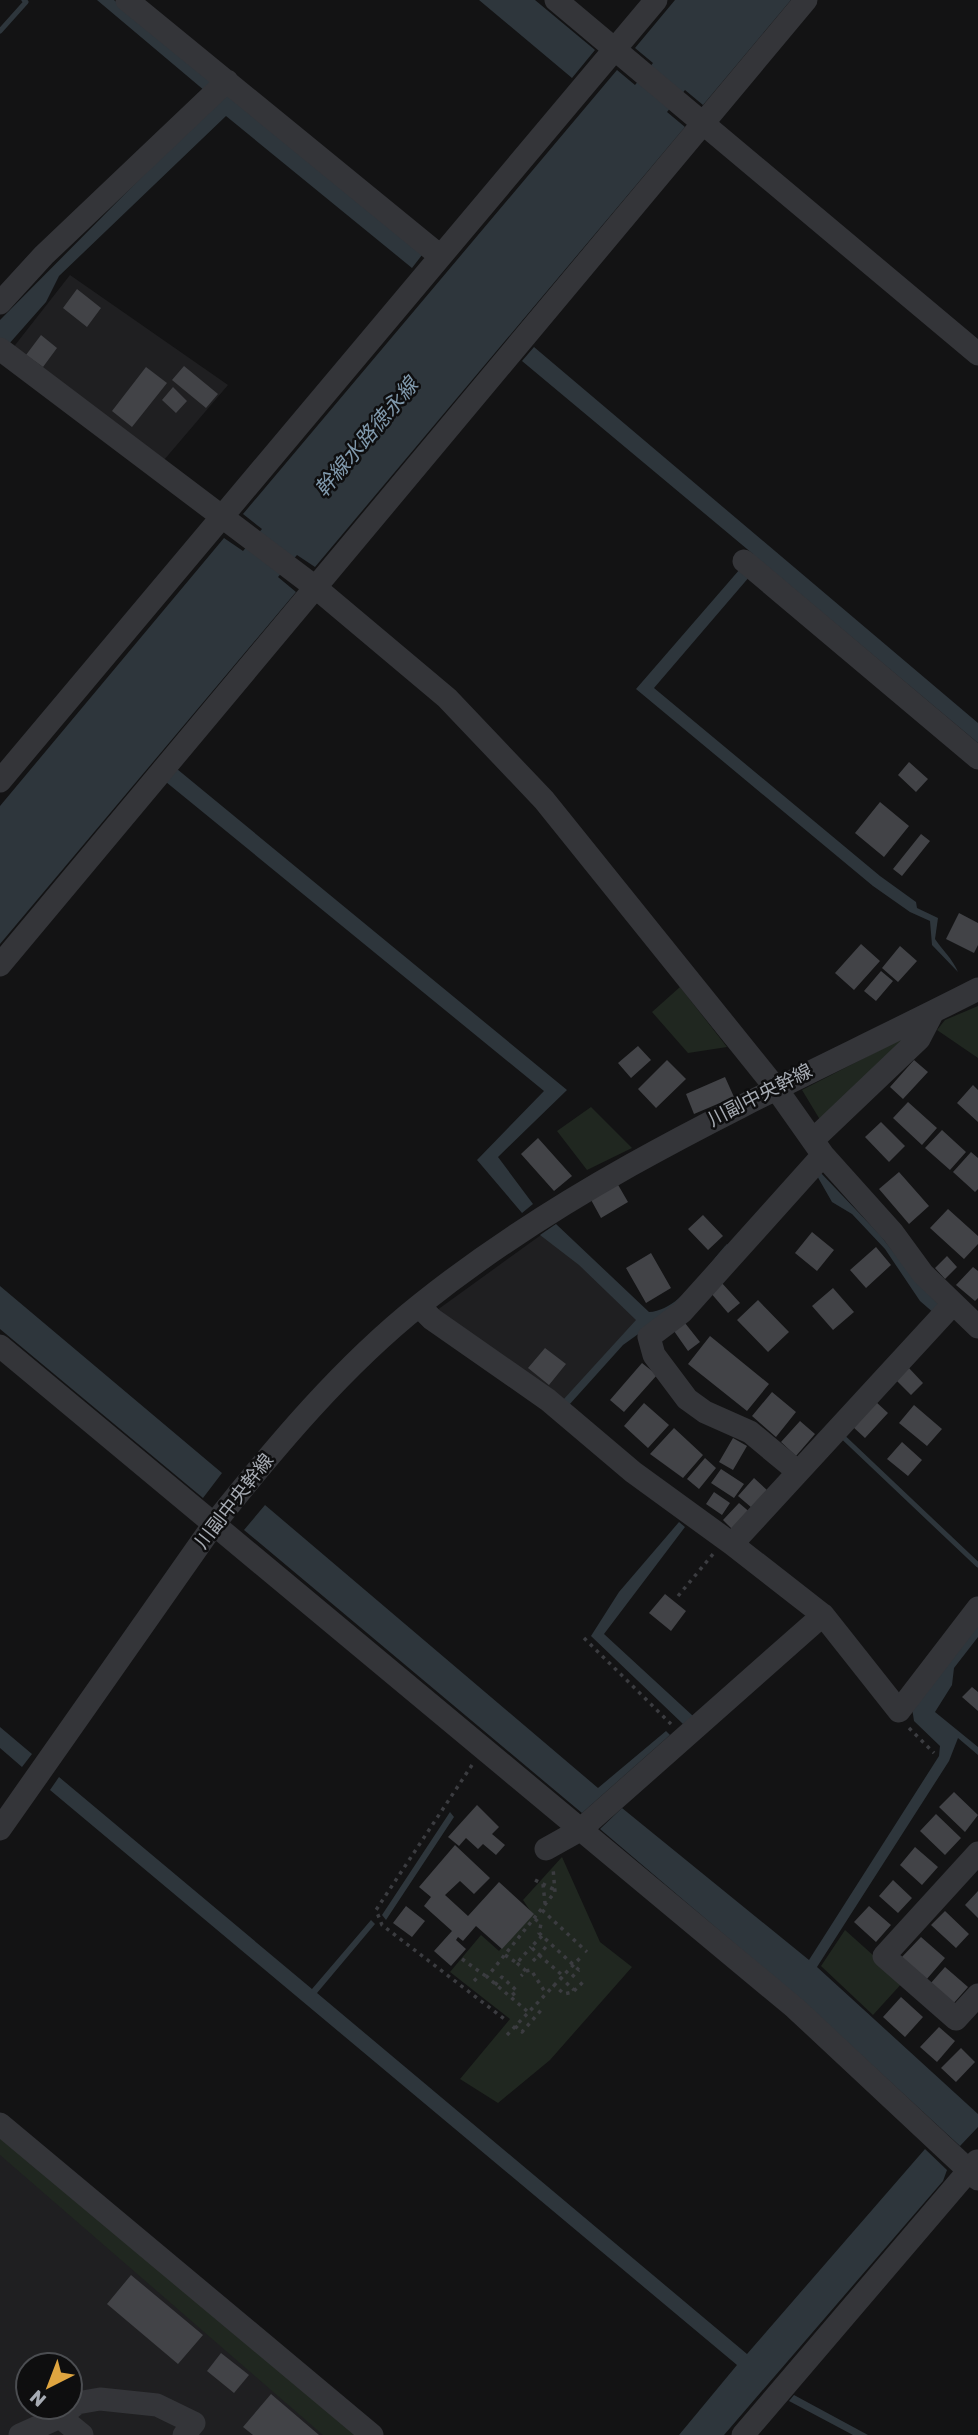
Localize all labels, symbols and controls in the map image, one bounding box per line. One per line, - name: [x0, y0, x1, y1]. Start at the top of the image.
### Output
- water label: 幹線水路徳永線: [309, 370, 425, 501]
- street label: 川副中央幹線: [704, 1059, 816, 1131]
- street label: 川副中央幹線: [190, 1449, 278, 1553]
- north arrow: [14, 2351, 84, 2421]
- text: N: [25, 2385, 51, 2411]

